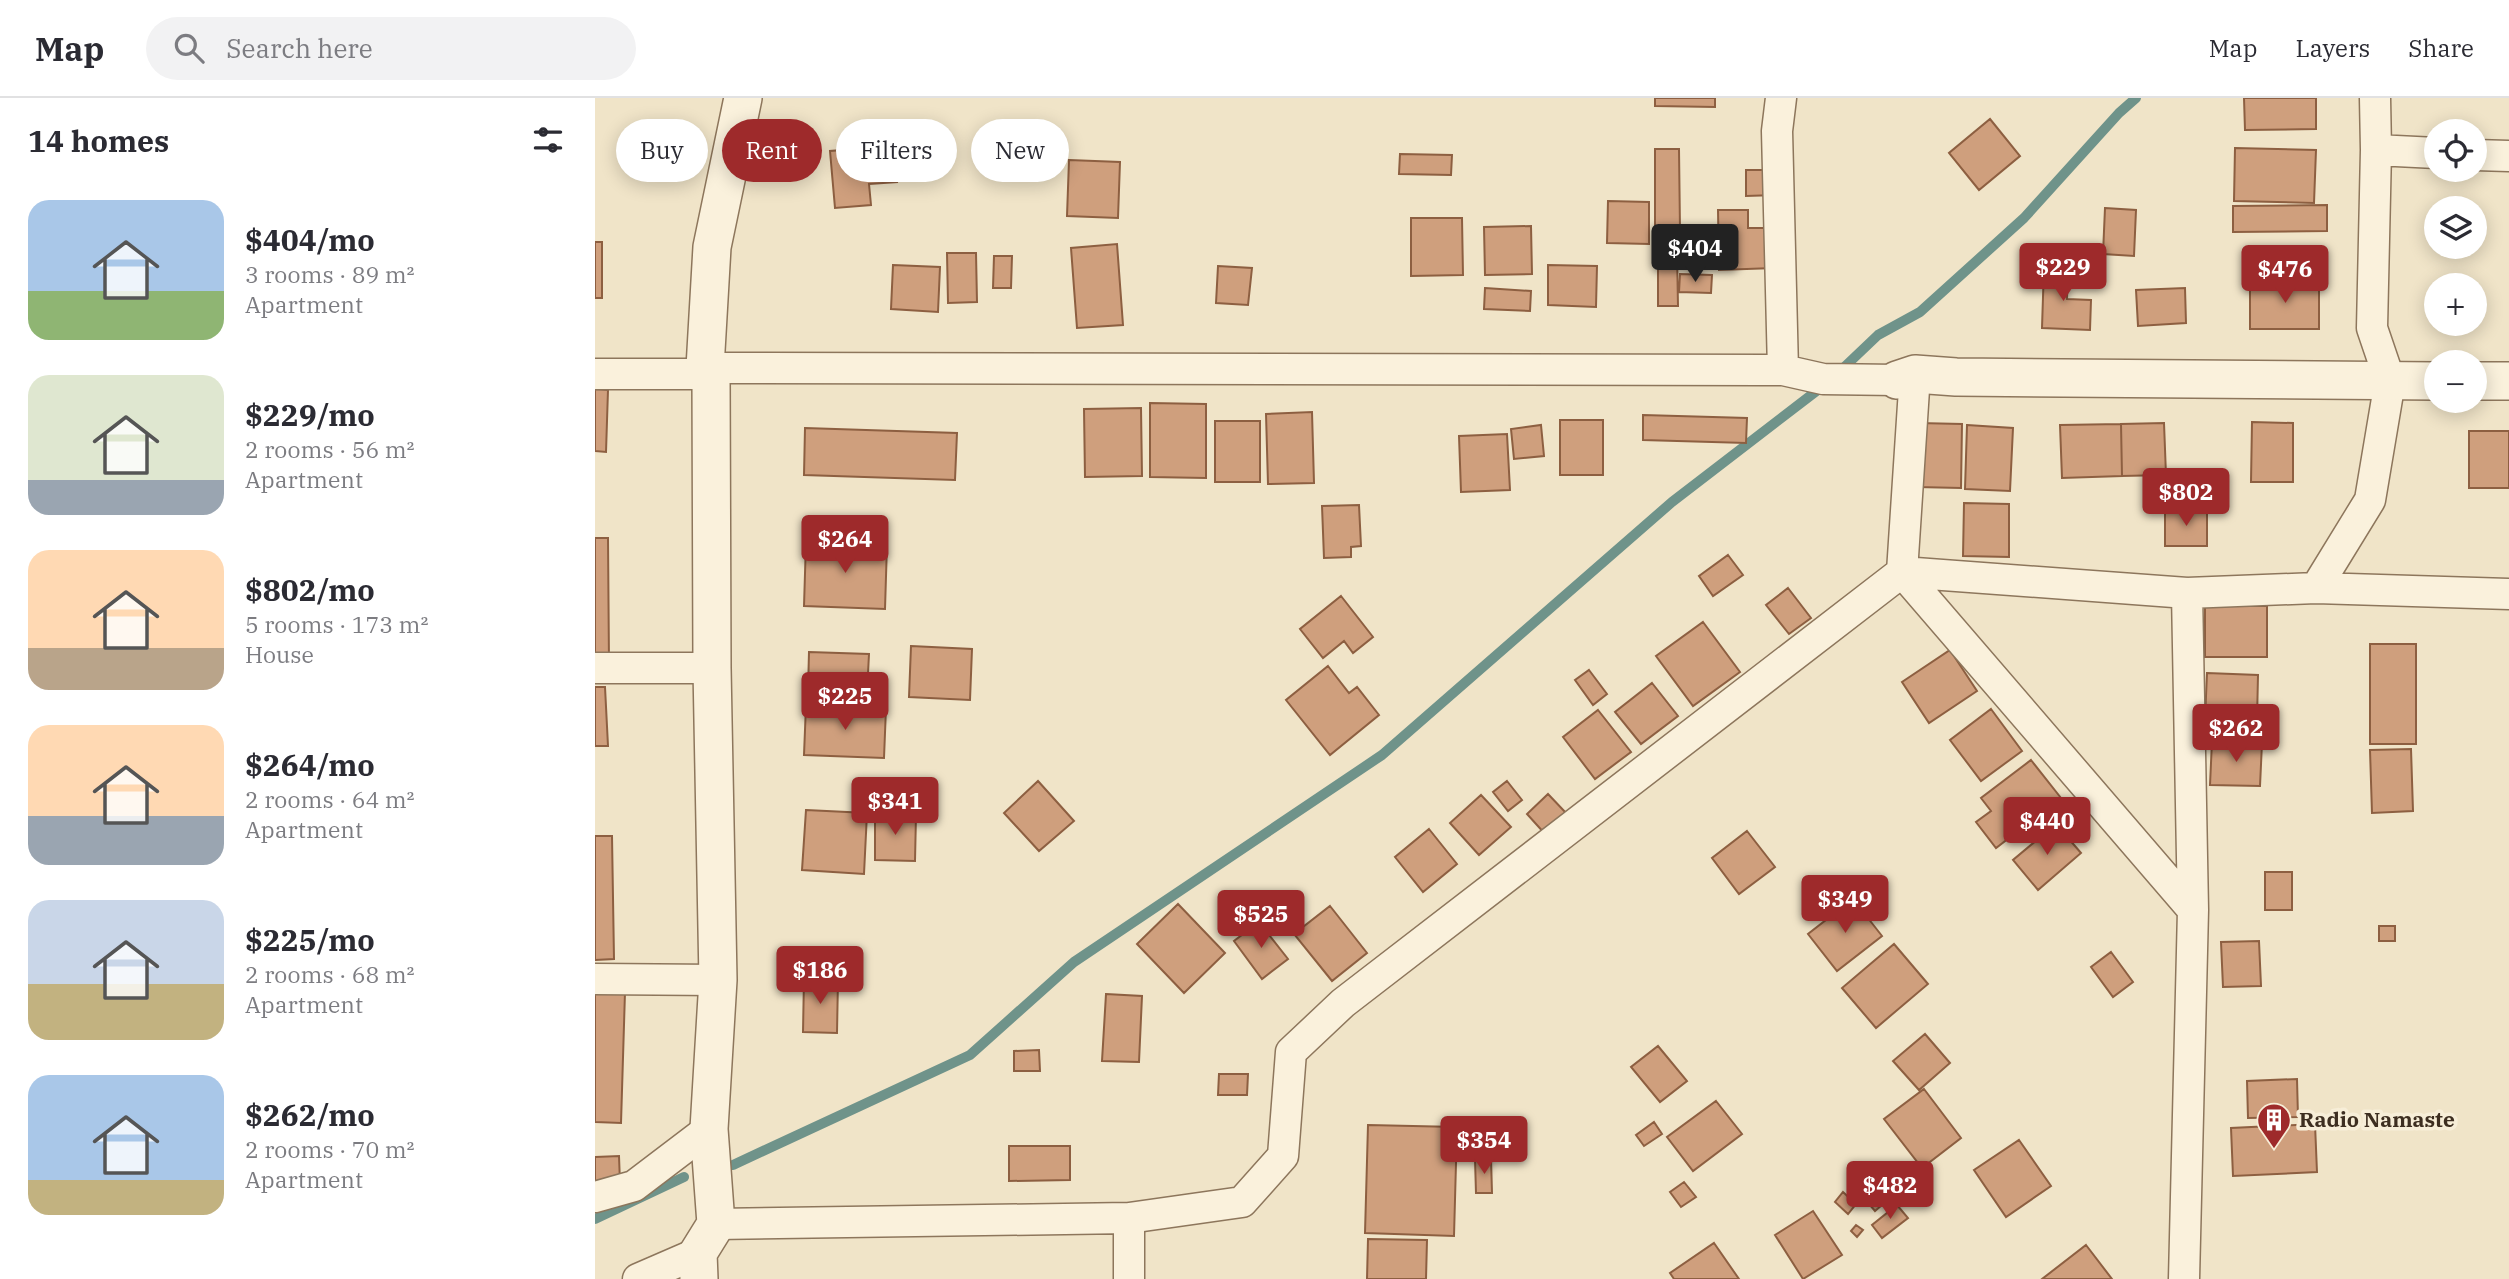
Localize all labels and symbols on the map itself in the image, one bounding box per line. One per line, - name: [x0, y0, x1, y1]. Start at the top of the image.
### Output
- pin: $404: [1654, 225, 1736, 284]
- pin: $229: [2022, 244, 2104, 303]
- pin: $476: [2244, 246, 2326, 305]
- pin: $802: [2145, 468, 2227, 528]
- pin: $264: [804, 516, 886, 575]
- pin: $225: [804, 672, 886, 732]
- pin: $262: [2195, 704, 2277, 764]
- pin: $341: [854, 778, 936, 837]
- pin: $440: [2006, 798, 2088, 857]
- pin: $349: [1804, 876, 1886, 935]
- pin: $525: [1220, 890, 1302, 950]
- pin: $186: [779, 946, 861, 1006]
- building icon: Radio Namaste: [2255, 1101, 2293, 1150]
- place label: Radio Namaste: [2299, 1105, 2455, 1133]
- pin: $354: [1443, 1116, 1525, 1176]
- pin: $482: [1849, 1162, 1931, 1221]

